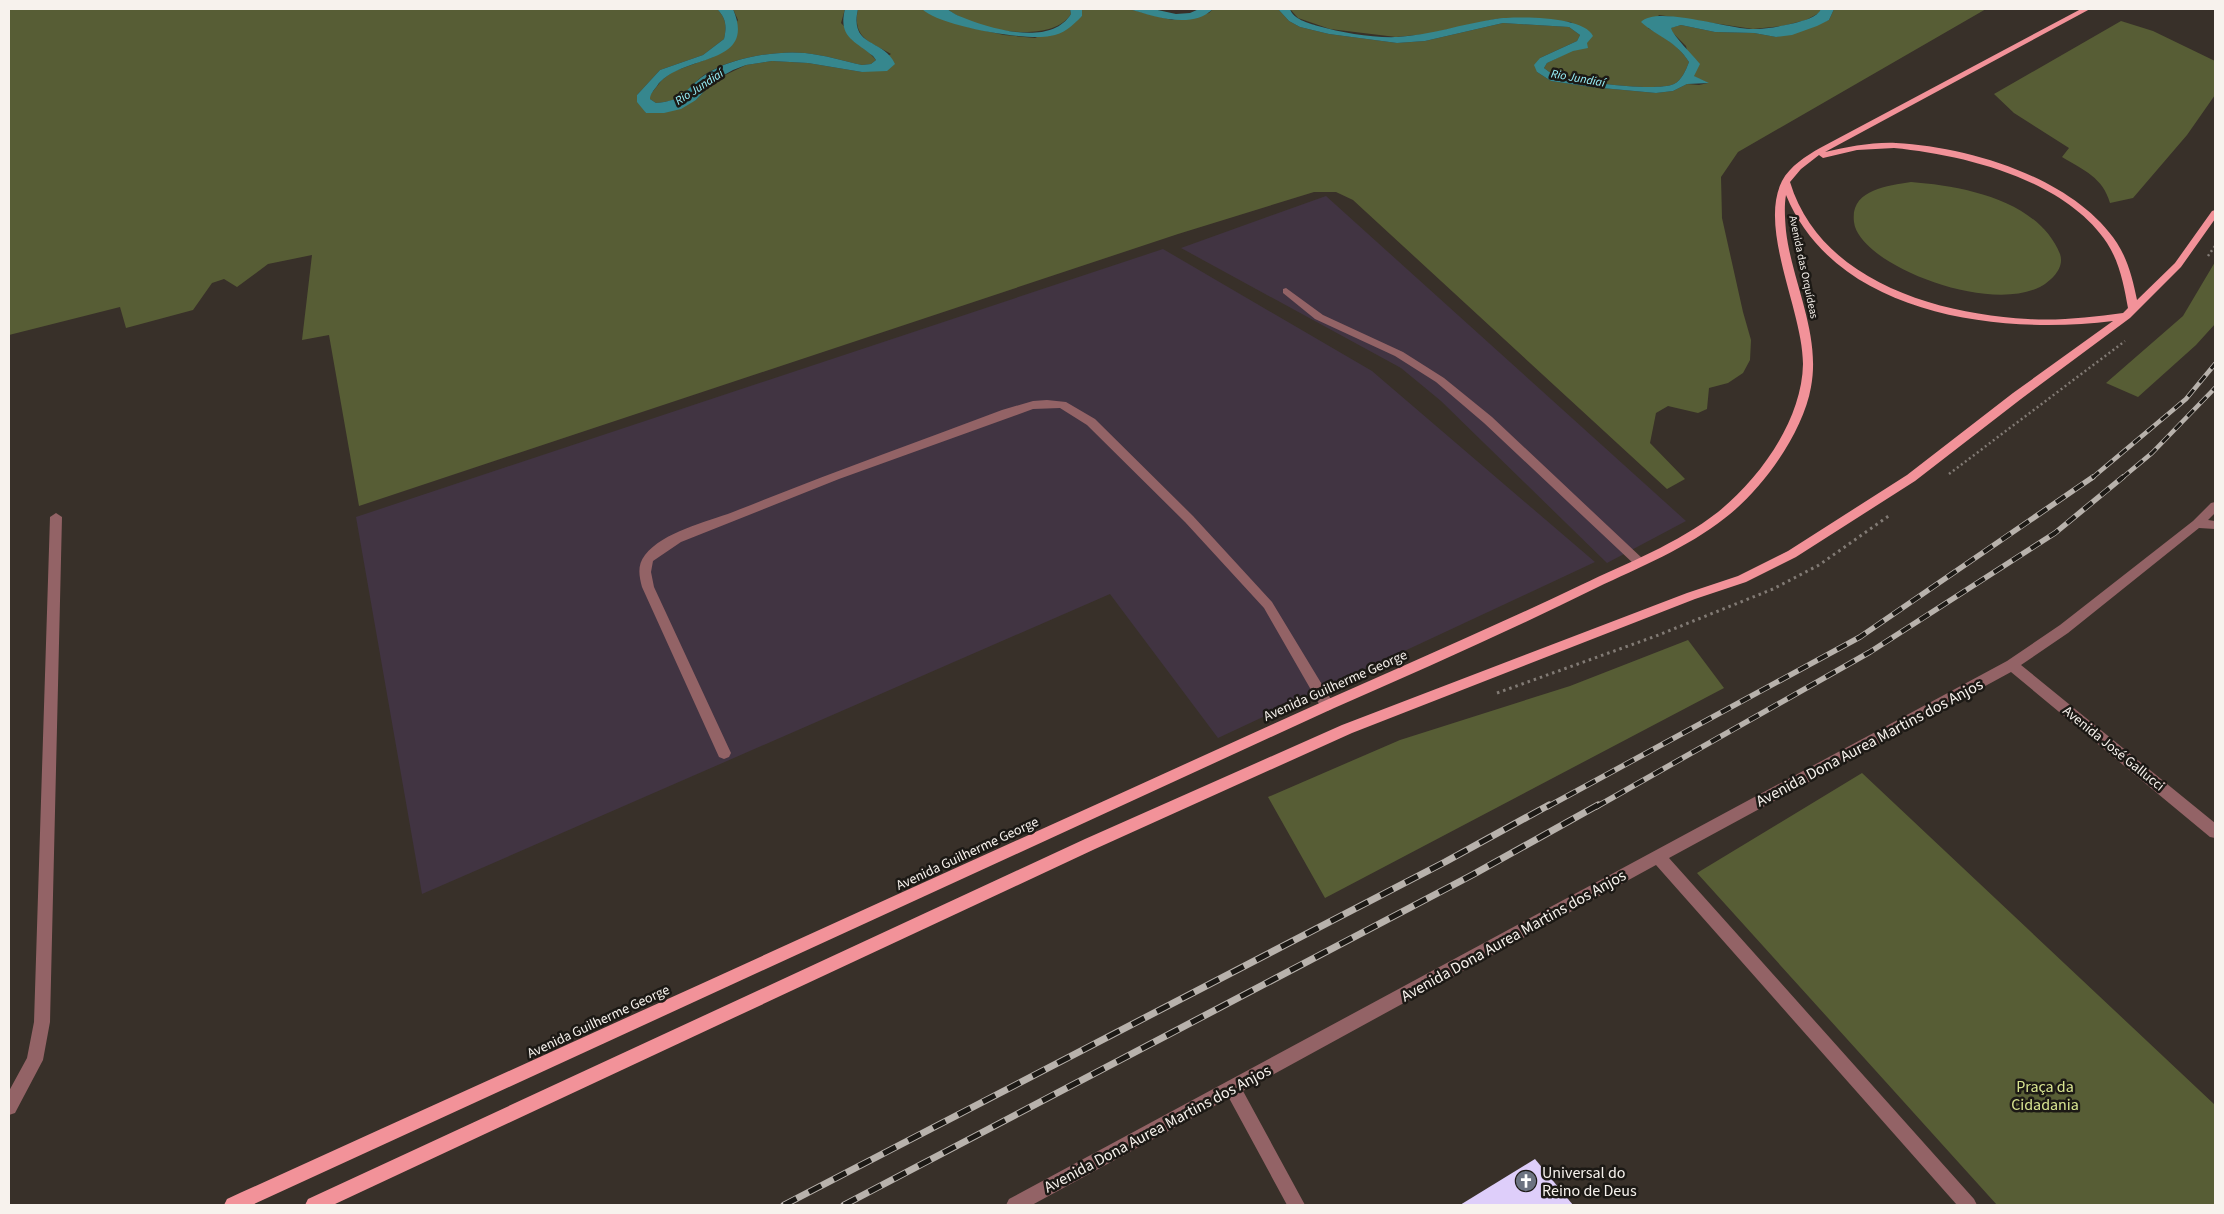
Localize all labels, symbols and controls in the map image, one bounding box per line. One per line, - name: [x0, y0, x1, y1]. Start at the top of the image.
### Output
- water label: Rio Jundiaí: [672, 64, 729, 109]
- water label: Rio Jundiaí: [1550, 65, 1608, 92]
- street label: Avenida das Orquídeas: [1785, 214, 1822, 320]
- street label: Avenida Guilherme George: [1260, 645, 1411, 727]
- street label: Avenida Dona Aurea Martins dos Anjos: [1752, 673, 1987, 812]
- street label: Avenida José Gallucci: [2058, 701, 2169, 796]
- street label: Avenida Guilherme George: [893, 812, 1042, 896]
- street label: Avenida Dona Aurea Martins dos Anjos: [1397, 864, 1630, 1007]
- street label: Avenida Guilherme George: [524, 980, 673, 1064]
- street label: Avenida Dona Aurea Martins dos Anjos: [1040, 1059, 1275, 1198]
- park label: Praça da Cidadania: [2011, 1076, 2079, 1116]
- place label: Universal do Reino de Deus: [1542, 1162, 1637, 1202]
- church icon: Universal do Reino de Deus: [1514, 1169, 1538, 1193]

